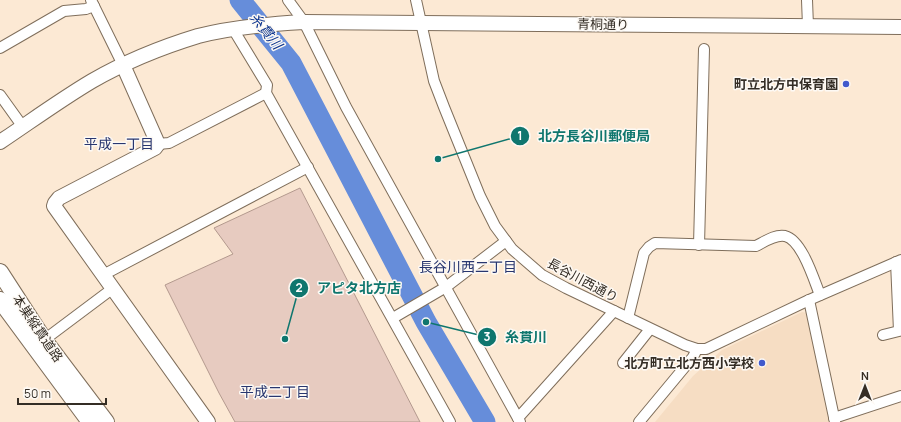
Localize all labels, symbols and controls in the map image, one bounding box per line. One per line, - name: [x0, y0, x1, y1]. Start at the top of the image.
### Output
- water label: 糸貫川: [246, 8, 288, 55]
- street label: 青桐通り: [577, 15, 629, 33]
- place label: 町立北方中保育園: [734, 75, 838, 93]
- marker: 町立北方中保育園: [841, 79, 851, 89]
- callout: 北方長谷川郵便局: [510, 123, 658, 149]
- text: 北方長谷川郵便局: [538, 126, 650, 145]
- text: 1: [517, 127, 523, 144]
- district label: 平成一丁目: [84, 134, 154, 153]
- street label: 長谷川西通り: [544, 254, 622, 306]
- district label: 長谷川西二丁目: [419, 257, 517, 276]
- callout: アピタ北方店: [289, 275, 409, 301]
- text: アピタ北方店: [317, 278, 401, 297]
- text: 2: [295, 279, 303, 296]
- street label: 本巣縦貫道路: [9, 291, 67, 365]
- callout: 糸貫川: [477, 324, 555, 350]
- text: 糸貫川: [505, 327, 547, 346]
- text: 3: [484, 328, 491, 345]
- place label: 北方町立北方西小学校: [624, 354, 754, 372]
- marker: 北方町立北方西小学校: [757, 358, 767, 368]
- north arrow: [845, 366, 885, 406]
- text: N: [861, 368, 869, 383]
- scale bar: [18, 380, 106, 406]
- district label: 平成二丁目: [240, 382, 310, 401]
- text: 50 m: [24, 385, 51, 402]

